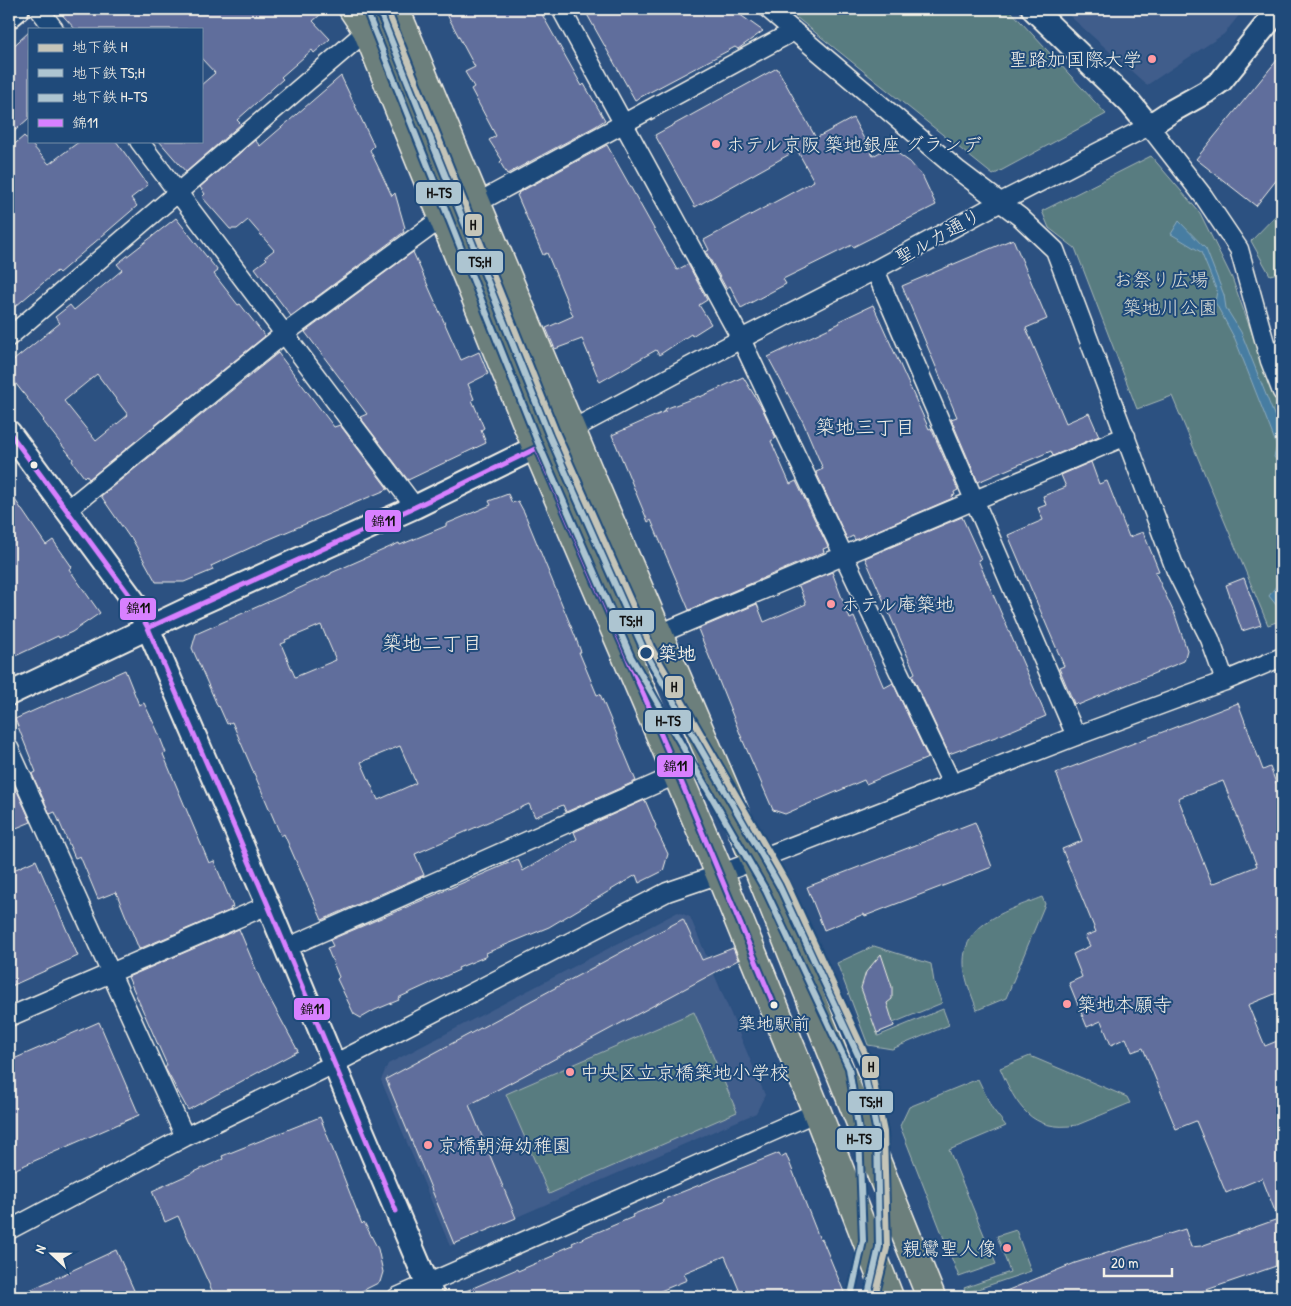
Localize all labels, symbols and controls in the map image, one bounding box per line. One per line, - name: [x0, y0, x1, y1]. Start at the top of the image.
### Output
- legend: [28, 28, 202, 142]
- text: 地下鉄 H: [72, 36, 127, 57]
- place label: 聖路加国際大学: [1009, 46, 1142, 72]
- marker: 聖路加国際大学: [1146, 53, 1158, 65]
- text: 地下鉄 TS;H: [72, 62, 145, 83]
- text: 地下鉄 H-TS: [72, 86, 148, 107]
- text: 錦11: [72, 112, 98, 133]
- place label: ホテル京阪 築地銀座 グランデ: [726, 131, 982, 157]
- marker: ホテル京阪 築地銀座 グランデ: [710, 138, 722, 150]
- line badge: H-TS: [415, 181, 462, 205]
- text: H-TS: [426, 183, 452, 202]
- street label: 聖ルカ通り: [890, 202, 986, 270]
- line badge: H: [464, 213, 483, 237]
- text: H: [470, 215, 477, 234]
- line badge: TS;H: [456, 250, 504, 274]
- text: TS;H: [468, 252, 492, 271]
- park label: お祭り広場: [1113, 266, 1209, 292]
- park label: 築地川公園: [1122, 294, 1218, 320]
- district label: 築地三丁目: [815, 413, 915, 440]
- unlabelled marker: [29, 460, 39, 470]
- line badge: 錦11: [364, 509, 402, 533]
- text: 錦11: [371, 511, 395, 530]
- place label: ホテル庵築地: [841, 591, 954, 617]
- line badge: 錦11: [119, 597, 157, 621]
- text: 錦11: [126, 598, 150, 617]
- marker: ホテル庵築地: [825, 598, 837, 610]
- line badge: TS;H: [608, 609, 655, 633]
- text: TS;H: [619, 611, 643, 630]
- district label: 築地二丁目: [382, 629, 482, 656]
- place label: 築地: [658, 640, 696, 666]
- marker: 築地: [638, 645, 654, 661]
- line badge: H: [664, 675, 684, 699]
- text: H: [671, 677, 678, 696]
- line badge: H-TS: [644, 709, 692, 733]
- text: H-TS: [655, 711, 681, 730]
- line badge: 錦11: [656, 754, 694, 778]
- text: 錦11: [663, 756, 687, 775]
- place label: 築地本願寺: [1077, 991, 1172, 1017]
- line badge: 錦11: [293, 997, 331, 1021]
- marker: 築地本願寺: [1061, 998, 1073, 1010]
- text: 錦11: [300, 999, 324, 1018]
- marker: 築地駅前: [769, 1000, 779, 1010]
- place label: 築地駅前: [738, 1011, 810, 1036]
- line badge: H: [861, 1055, 880, 1079]
- text: H: [868, 1057, 875, 1076]
- place label: 中央区立京橋築地小学校: [580, 1059, 789, 1085]
- marker: 中央区立京橋築地小学校: [564, 1066, 576, 1078]
- line badge: TS;H: [847, 1090, 894, 1114]
- text: TS;H: [859, 1092, 883, 1111]
- line badge: H-TS: [836, 1127, 883, 1151]
- text: H-TS: [846, 1129, 872, 1148]
- place label: 京橋朝海幼稚園: [438, 1132, 571, 1158]
- marker: 京橋朝海幼稚園: [422, 1139, 434, 1151]
- north arrow: [28, 1228, 78, 1278]
- place label: 親鸞聖人像: [902, 1235, 997, 1261]
- text: N: [29, 1241, 50, 1256]
- marker: 親鸞聖人像: [1001, 1242, 1013, 1254]
- scale bar: [1104, 1246, 1171, 1278]
- text: 20 m: [1111, 1252, 1138, 1273]

